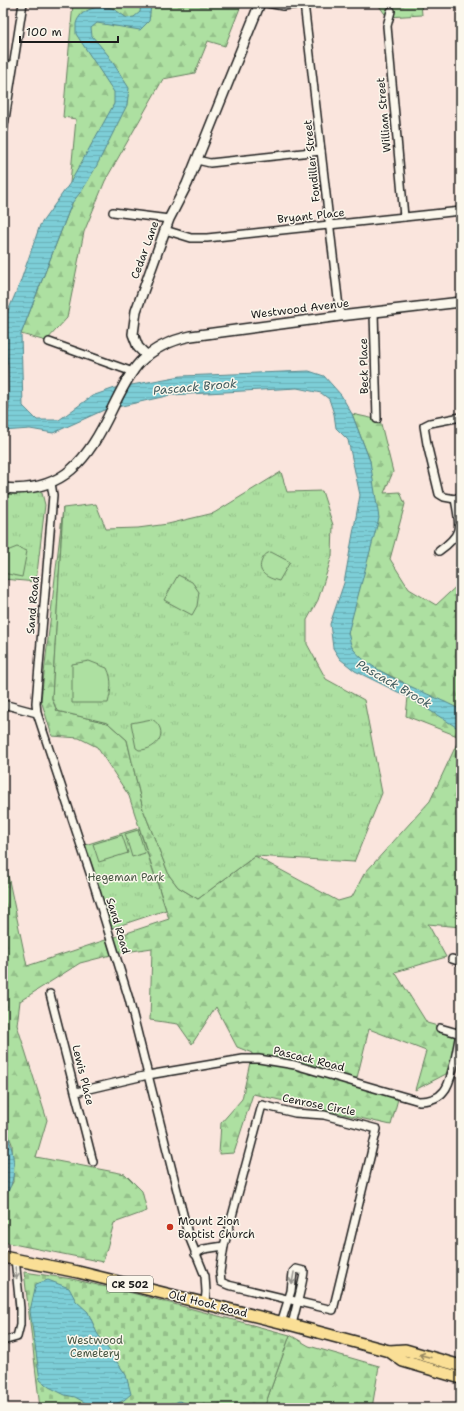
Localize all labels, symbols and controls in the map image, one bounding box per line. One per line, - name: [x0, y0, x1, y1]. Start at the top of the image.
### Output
- scale bar: [20, 18, 118, 44]
- text: 100 m: [26, 24, 62, 40]
- street label: William Street: [373, 77, 395, 153]
- street label: Fondiller Street: [300, 119, 324, 203]
- street label: Bryant Place: [277, 205, 345, 227]
- street label: Cedar Lane: [128, 219, 162, 281]
- street label: Westwood Avenue: [250, 296, 350, 322]
- street label: Beck Place: [356, 338, 372, 394]
- water label: Pascack Brook: [152, 375, 238, 399]
- street label: Sand Road: [23, 575, 43, 634]
- water label: Pascack Brook: [354, 656, 434, 712]
- park label: Hegeman Park: [87, 870, 165, 885]
- street label: Sand Road: [102, 896, 134, 956]
- street label: Lewis Place: [68, 1043, 98, 1107]
- street label: Pascack Road: [272, 1043, 346, 1075]
- street label: Cenrose Circle: [281, 1091, 357, 1119]
- place label: Mount Zion Baptist Church: [178, 1214, 255, 1242]
- marker: Mount Zion Baptist Church: [165, 1222, 175, 1232]
- one-way arrow: [12, 1266, 20, 1279]
- one-way arrow: [289, 1271, 297, 1284]
- road number: CR 502: [107, 1276, 153, 1292]
- street label: Old Hook Road: [167, 1287, 249, 1321]
- park label: Westwood Cemetery: [67, 1333, 123, 1361]
- one-way arrow: [419, 1352, 432, 1359]

